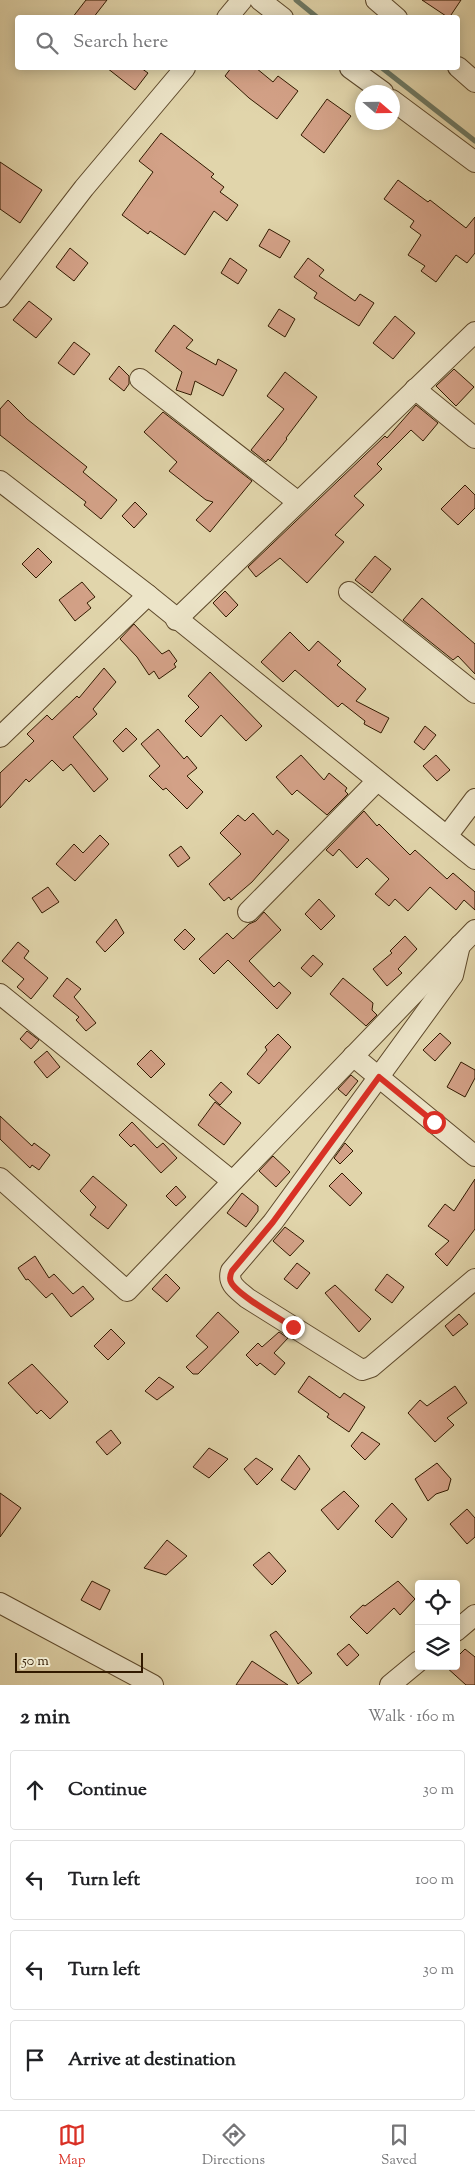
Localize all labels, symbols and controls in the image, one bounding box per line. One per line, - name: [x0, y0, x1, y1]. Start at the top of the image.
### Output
- search box: [15, 15, 460, 70]
- icon: search: [33, 29, 61, 57]
- text: Search here: [73, 29, 168, 56]
- north arrow: [355, 85, 400, 130]
- route start: [423, 1111, 446, 1134]
- route end: [282, 1316, 305, 1339]
- map controls: [415, 1580, 460, 1670]
- button: locate: [415, 1580, 460, 1625]
- button: layers: [415, 1625, 460, 1670]
- scale bar: [15, 1650, 142, 1673]
- text: 50 m: [22, 1652, 49, 1672]
- text: 2 min: [20, 1703, 70, 1733]
- text: Walk · 160 m: [368, 1706, 455, 1729]
- icon: ahead: [21, 1776, 49, 1804]
- text: Continue: [68, 1777, 147, 1804]
- text: 30 m: [423, 1779, 454, 1802]
- icon: left: [21, 1866, 49, 1894]
- text: Turn left: [68, 1867, 140, 1894]
- text: 100 m: [415, 1869, 454, 1892]
- icon: left: [21, 1956, 49, 1984]
- text: Turn left: [68, 1957, 140, 1984]
- text: 30 m: [423, 1959, 454, 1982]
- icon: arrive: [21, 2046, 49, 2074]
- text: Arrive at destination: [68, 2047, 236, 2074]
- tab: Map: [58, 2121, 86, 2171]
- tab: Directions: [202, 2121, 265, 2171]
- tab: Saved: [381, 2121, 417, 2171]

